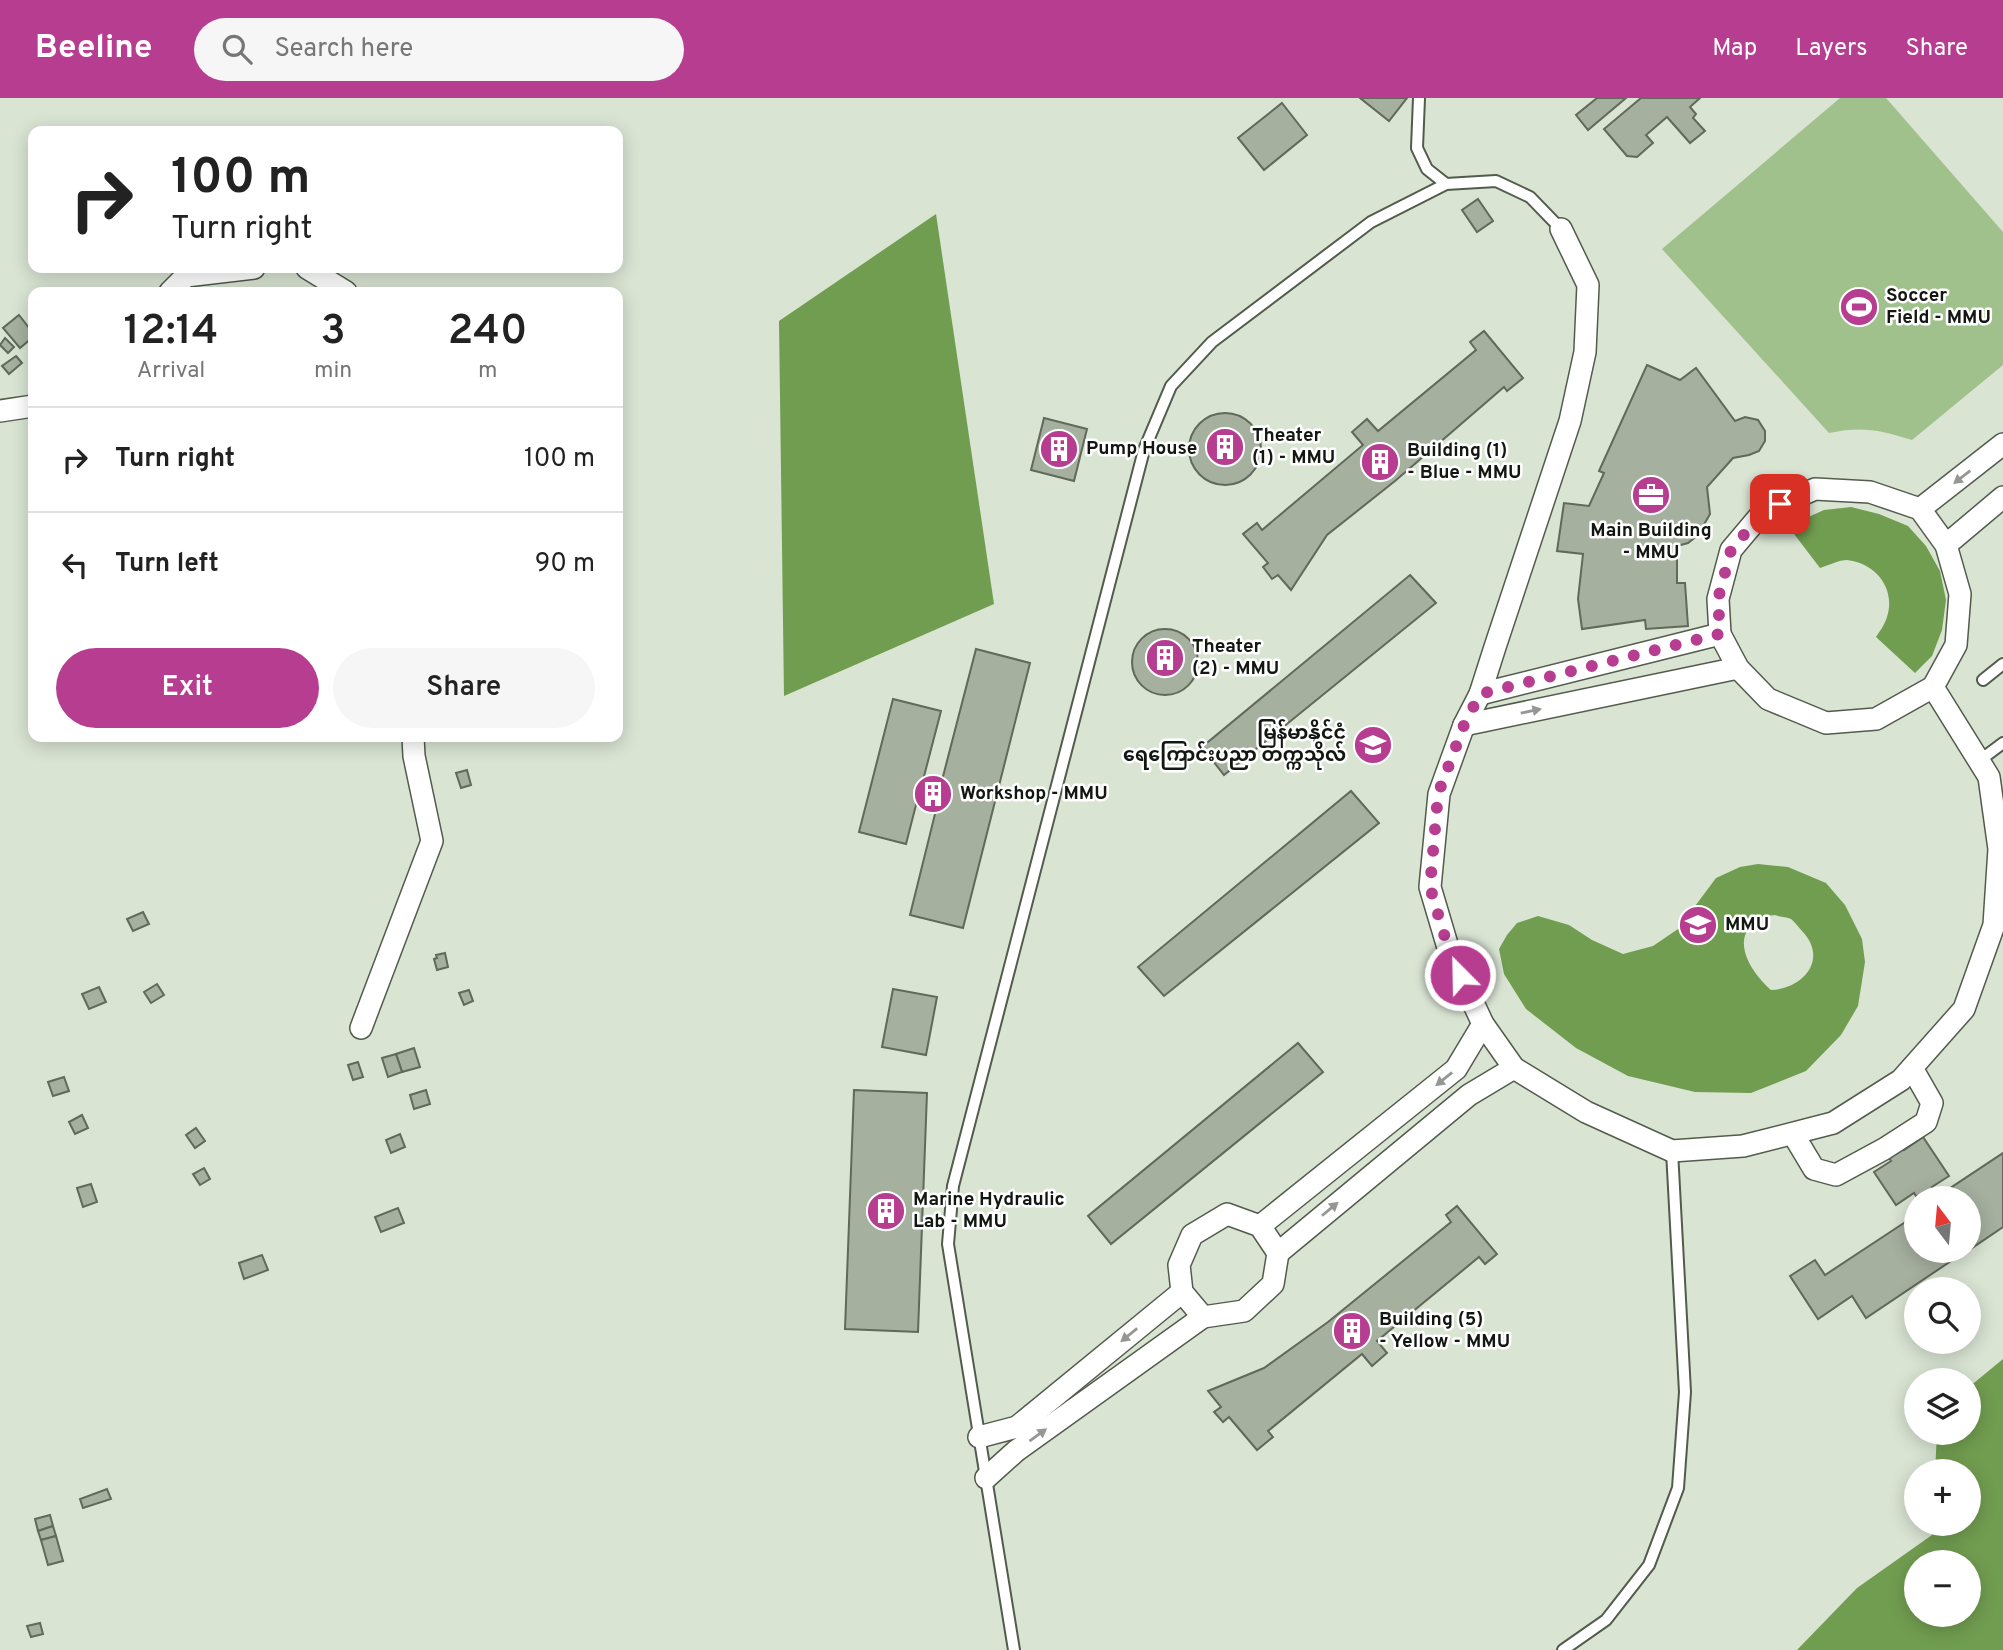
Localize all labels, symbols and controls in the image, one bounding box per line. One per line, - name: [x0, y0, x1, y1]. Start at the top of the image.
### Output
- search box: [194, 18, 684, 81]
- text: Beeline: [35, 28, 152, 70]
- icon: search: [218, 30, 256, 68]
- text: Search here: [274, 33, 413, 66]
- text: Map: [1712, 34, 1757, 64]
- text: Layers: [1795, 34, 1867, 64]
- text: Share: [1905, 34, 1968, 64]
- text: 100 m: [171, 149, 310, 211]
- icon: right: [56, 154, 147, 245]
- text: Turn right: [171, 210, 313, 250]
- place label: Soccer Field - MMU: [1886, 284, 1991, 330]
- sports icon: Soccer Field - MMU: [1838, 286, 1880, 328]
- text: 12:14: [124, 306, 218, 359]
- text: 3: [321, 306, 346, 359]
- text: 240: [448, 306, 527, 359]
- text: Arrival: [137, 357, 205, 386]
- text: min: [314, 357, 352, 386]
- text: m: [478, 357, 497, 386]
- place label: Theater (1) - MMU: [1252, 424, 1335, 470]
- building icon: Theater (1) - MMU: [1204, 426, 1246, 468]
- building icon: Pump House: [1038, 428, 1080, 470]
- place label: Pump House: [1086, 437, 1197, 461]
- place label: Building (1) - Blue - MMU: [1407, 439, 1522, 485]
- icon: right: [56, 441, 94, 479]
- building icon: Building (1) - Blue - MMU: [1359, 441, 1401, 483]
- text: Turn right: [115, 443, 235, 476]
- text: 100 m: [524, 443, 595, 476]
- one-way arrow: [1953, 469, 1971, 484]
- office icon: Main Building - MMU: [1630, 474, 1672, 516]
- pin: [1750, 474, 1810, 534]
- icon: arrive: [1761, 485, 1799, 523]
- place label: Main Building - MMU: [1590, 519, 1712, 565]
- icon: left: [56, 546, 94, 584]
- text: Turn left: [115, 548, 219, 581]
- text: 90 m: [535, 548, 595, 581]
- place label: Theater (2) - MMU: [1192, 635, 1279, 681]
- building icon: Theater (2) - MMU: [1144, 637, 1186, 679]
- button: Exit: [56, 648, 319, 728]
- button: Share: [333, 648, 595, 728]
- one-way arrow: [1520, 706, 1542, 717]
- place label: မြန်မာနိုင်ငံ ရေကြောင်းပညာ တက္ကသိုလ်: [1123, 719, 1346, 770]
- school or university icon: မြန်မာနိုင်ငံ ရေကြောင်းပညာ တက္ကသိုလ်: [1352, 724, 1394, 766]
- building icon: Workshop - MMU: [912, 773, 954, 815]
- place label: Workshop - MMU: [960, 782, 1108, 806]
- school or university icon: MMU: [1677, 904, 1719, 946]
- place label: MMU: [1725, 913, 1769, 937]
- position arrow: [1423, 938, 1497, 1012]
- one-way arrow: [1435, 1071, 1453, 1086]
- north arrow: [1904, 1186, 1981, 1264]
- map controls: [1904, 1186, 1981, 1627]
- place label: Marine Hydraulic Lab - MMU: [913, 1188, 1065, 1234]
- building icon: Marine Hydraulic Lab - MMU: [865, 1190, 907, 1232]
- one-way arrow: [1321, 1202, 1339, 1217]
- button: search: [1904, 1277, 1981, 1354]
- place label: Building (5) - Yellow - MMU: [1379, 1308, 1510, 1354]
- building icon: Building (5) - Yellow - MMU: [1331, 1310, 1373, 1352]
- one-way arrow: [1120, 1327, 1137, 1342]
- button: layers: [1904, 1368, 1981, 1445]
- one-way arrow: [1029, 1428, 1047, 1442]
- button: +: [1904, 1459, 1981, 1536]
- button: −: [1904, 1550, 1981, 1627]

